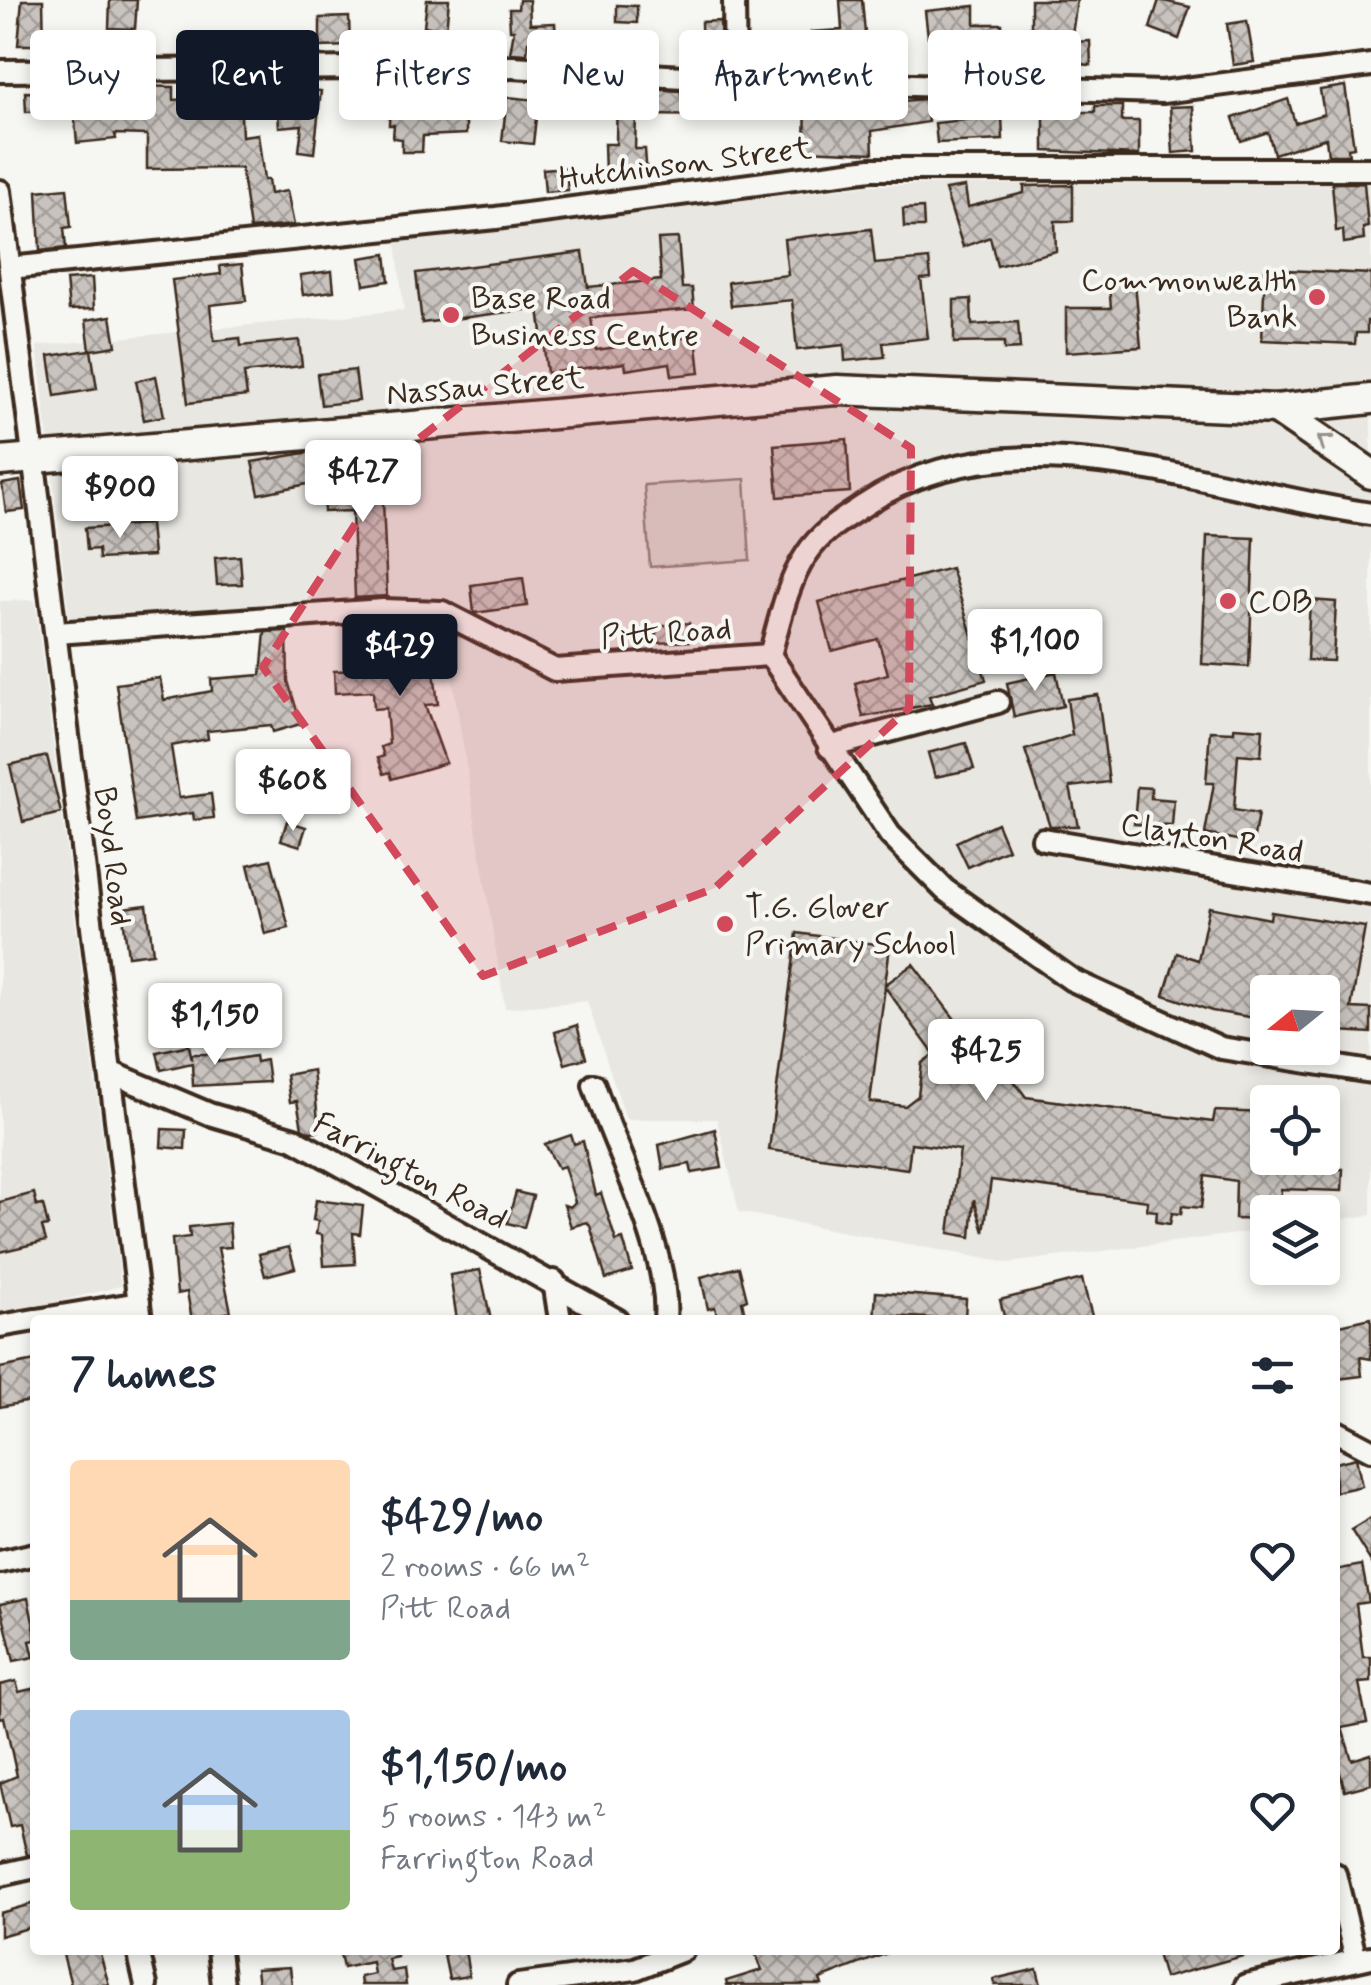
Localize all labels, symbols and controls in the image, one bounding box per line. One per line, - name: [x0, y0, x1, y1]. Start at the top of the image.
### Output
- chip: Buy: [30, 30, 156, 120]
- chip: Rent: [176, 30, 319, 120]
- chip: Filters: [339, 30, 507, 120]
- chip: New: [527, 30, 659, 120]
- chip: Apartment: [679, 30, 908, 120]
- chip: House: [928, 30, 1081, 120]
- street label: Hutchinson Street: [556, 128, 814, 200]
- place label: Commonwealth Bank: [1081, 260, 1297, 339]
- place label: Base Road Business Centre: [471, 278, 699, 357]
- marker: Commonwealth Bank: [1306, 286, 1328, 308]
- marker: Base Road Business Centre: [440, 304, 462, 326]
- street label: Nassau Street: [385, 357, 586, 417]
- one-way arrow: [1316, 435, 1335, 454]
- pin: $427: [304, 440, 422, 525]
- text: $427: [327, 451, 399, 493]
- pin: $900: [61, 456, 179, 541]
- text: $900: [84, 467, 156, 509]
- place label: COB: [1248, 582, 1312, 624]
- marker: COB: [1217, 590, 1239, 612]
- street label: Pitt Road: [599, 608, 733, 660]
- pin: $1,100: [954, 609, 1116, 694]
- pin: $429: [341, 614, 459, 699]
- text: $1,100: [990, 620, 1080, 662]
- text: $429: [364, 625, 436, 667]
- pin: $608: [234, 749, 352, 834]
- text: $608: [258, 760, 328, 802]
- street label: Boyd Road: [83, 784, 141, 928]
- street label: Clayton Road: [1117, 804, 1306, 874]
- place label: T.G. Glover Primary School: [745, 887, 957, 966]
- marker: T.G. Glover Primary School: [714, 913, 736, 935]
- north arrow: [1250, 975, 1340, 1065]
- map controls: [1250, 975, 1340, 1285]
- pin: $1,150: [134, 983, 296, 1068]
- text: $1,150: [170, 994, 260, 1036]
- pin: $425: [927, 1019, 1045, 1104]
- text: $425: [950, 1030, 1022, 1072]
- button: locate: [1250, 1085, 1340, 1175]
- street label: Farrington Road: [304, 1103, 514, 1243]
- button: layers: [1250, 1195, 1340, 1285]
- text: 7 homes: [70, 1348, 217, 1403]
- icon: filters: [1245, 1348, 1300, 1403]
- text: $429/mo: [380, 1491, 543, 1546]
- icon: home: [150, 1500, 270, 1620]
- icon: heart: [1245, 1533, 1300, 1588]
- text: 2 rooms · 66 m²: [380, 1546, 590, 1588]
- text: Pitt Road: [380, 1588, 511, 1630]
- text: $1,150/mo: [380, 1741, 567, 1796]
- icon: home: [150, 1750, 270, 1870]
- icon: heart: [1245, 1783, 1300, 1838]
- text: 5 rooms · 143 m²: [380, 1796, 607, 1838]
- text: Farrington Road: [380, 1838, 594, 1880]

